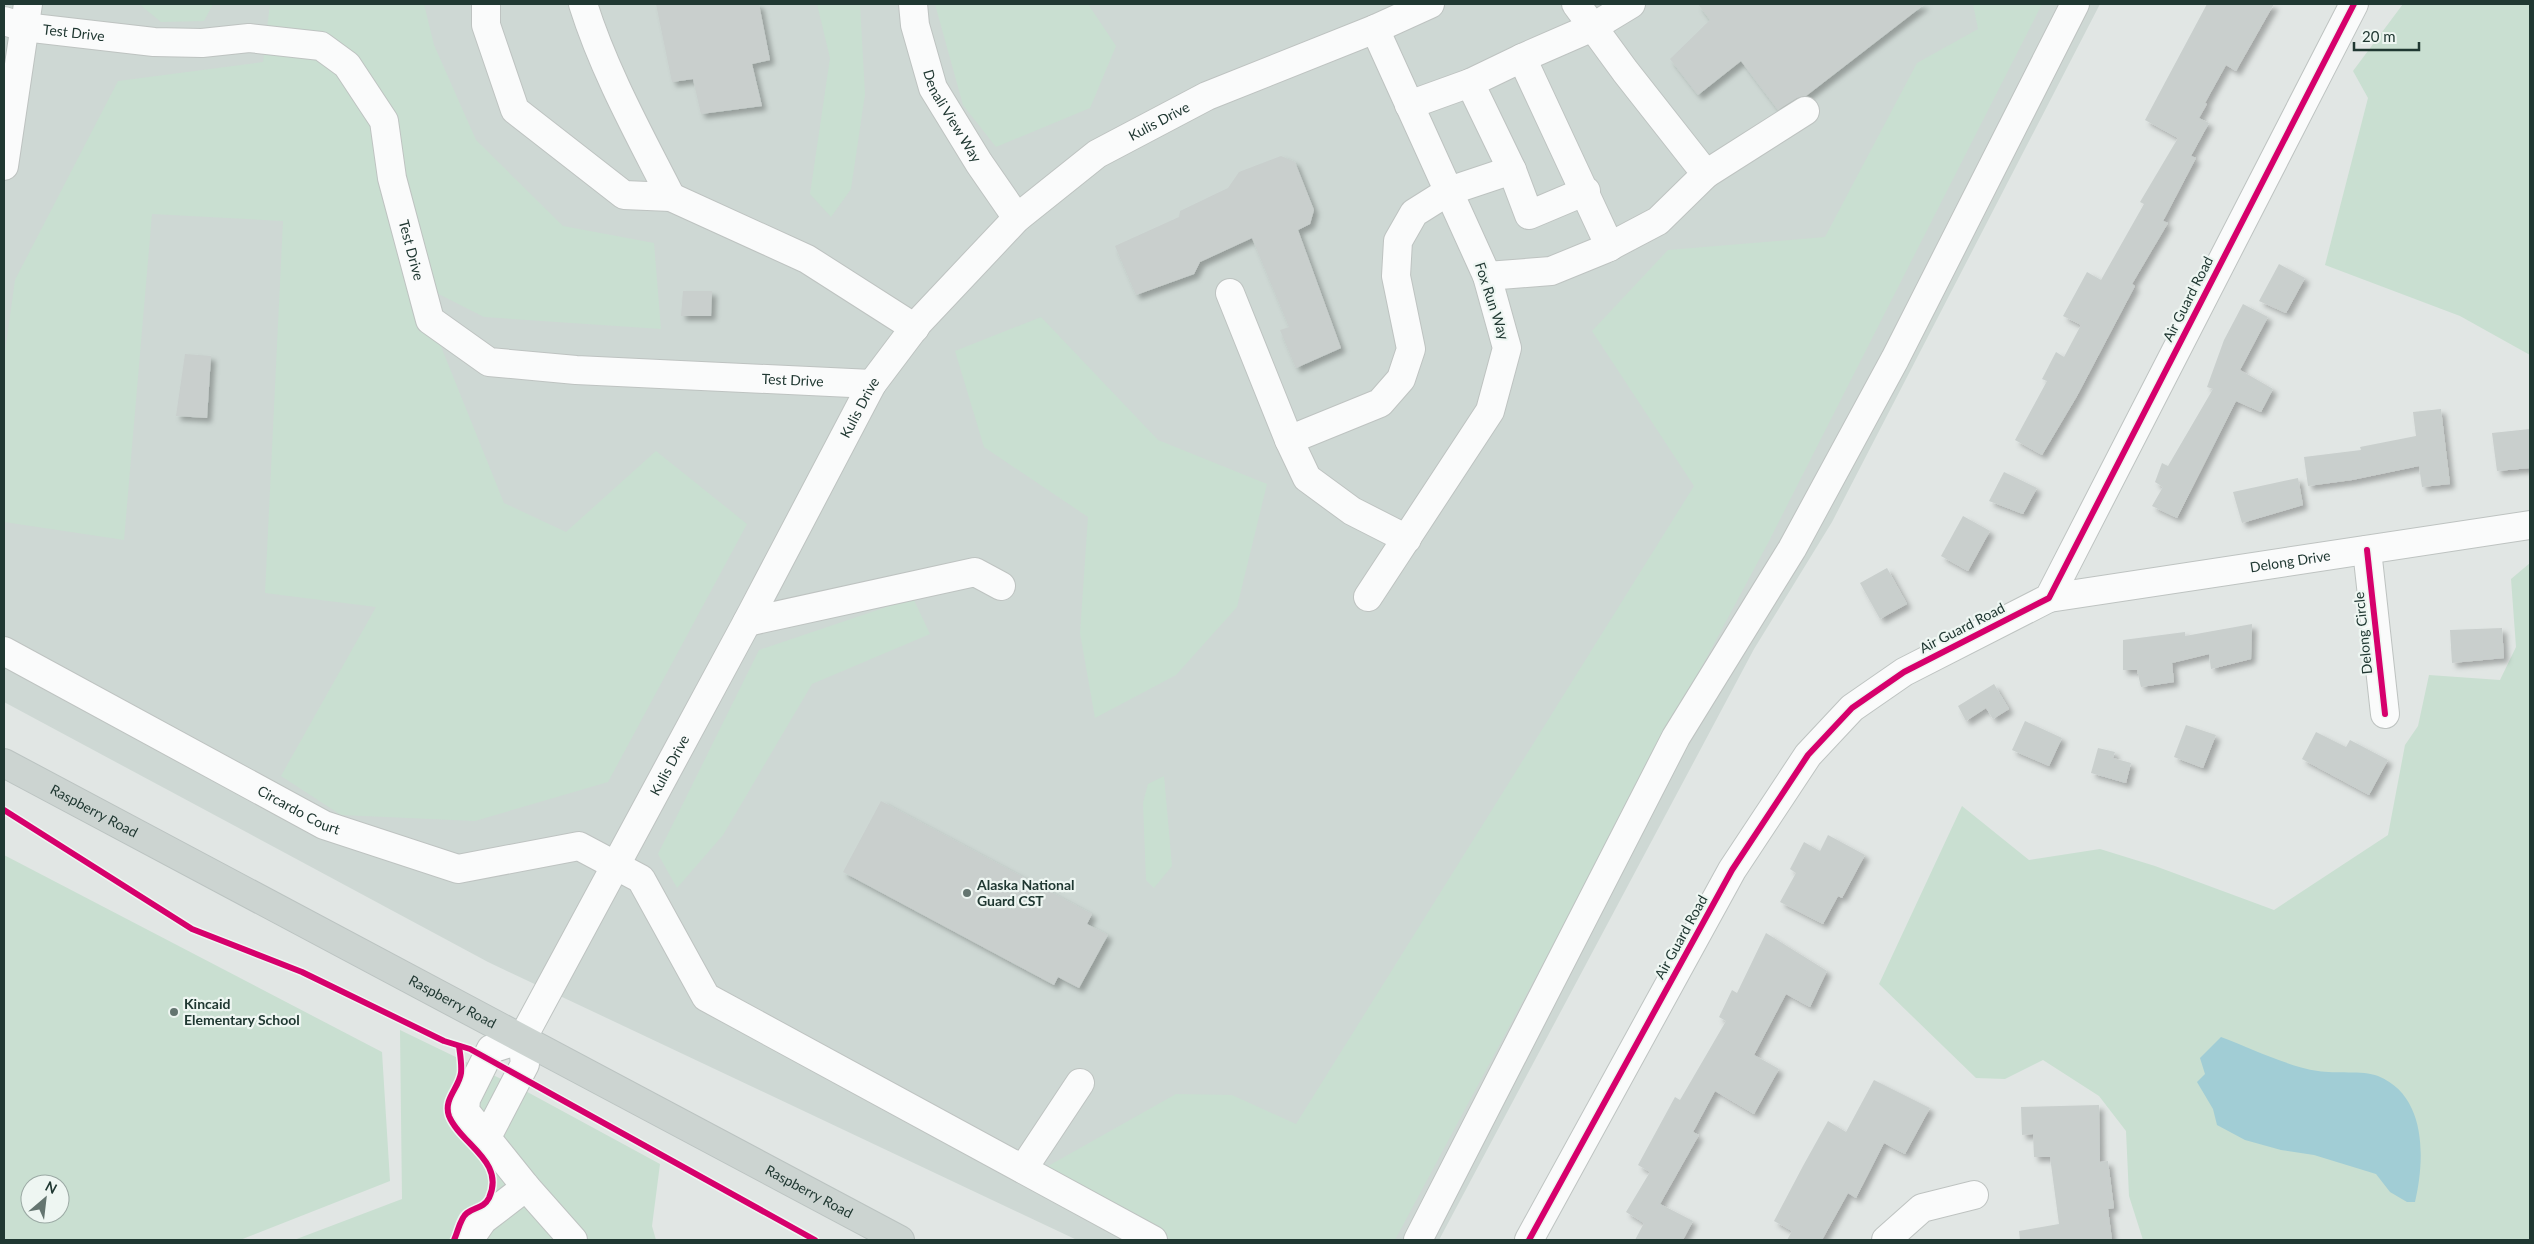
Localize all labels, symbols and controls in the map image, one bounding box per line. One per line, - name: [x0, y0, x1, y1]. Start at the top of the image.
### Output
- street label: Test Drive: [42, 20, 106, 44]
- scale bar: [2354, 20, 2419, 52]
- text: 20 m: [2362, 27, 2396, 45]
- street label: Denali View Way: [920, 67, 986, 166]
- street label: Kulis Drive: [1125, 98, 1192, 144]
- street label: Test Drive: [396, 218, 428, 282]
- street label: Air Guard Road: [2159, 253, 2216, 344]
- street label: Fox Run Way: [1472, 260, 1513, 343]
- street label: Test Drive: [761, 370, 824, 390]
- street label: Kulis Drive: [836, 373, 882, 441]
- street label: Delong Drive: [2249, 546, 2332, 575]
- street label: Delong Circle: [2350, 591, 2375, 675]
- street label: Air Guard Road: [1916, 599, 2007, 656]
- street label: Kulis Drive: [646, 732, 693, 798]
- street label: Raspberry Road: [48, 780, 141, 841]
- street label: Circardo Court: [255, 781, 342, 838]
- place label: Alaska National Guard CST: [976, 876, 1075, 909]
- marker: Alaska National Guard CST: [961, 887, 973, 899]
- street label: Air Guard Road: [1650, 892, 1711, 982]
- street label: Raspberry Road: [406, 971, 499, 1031]
- place label: Kincaid Elementary School: [184, 995, 300, 1028]
- marker: Kincaid Elementary School: [168, 1006, 180, 1018]
- street label: Raspberry Road: [763, 1161, 856, 1221]
- north arrow: [20, 1174, 70, 1224]
- text: N: [43, 1177, 60, 1197]

